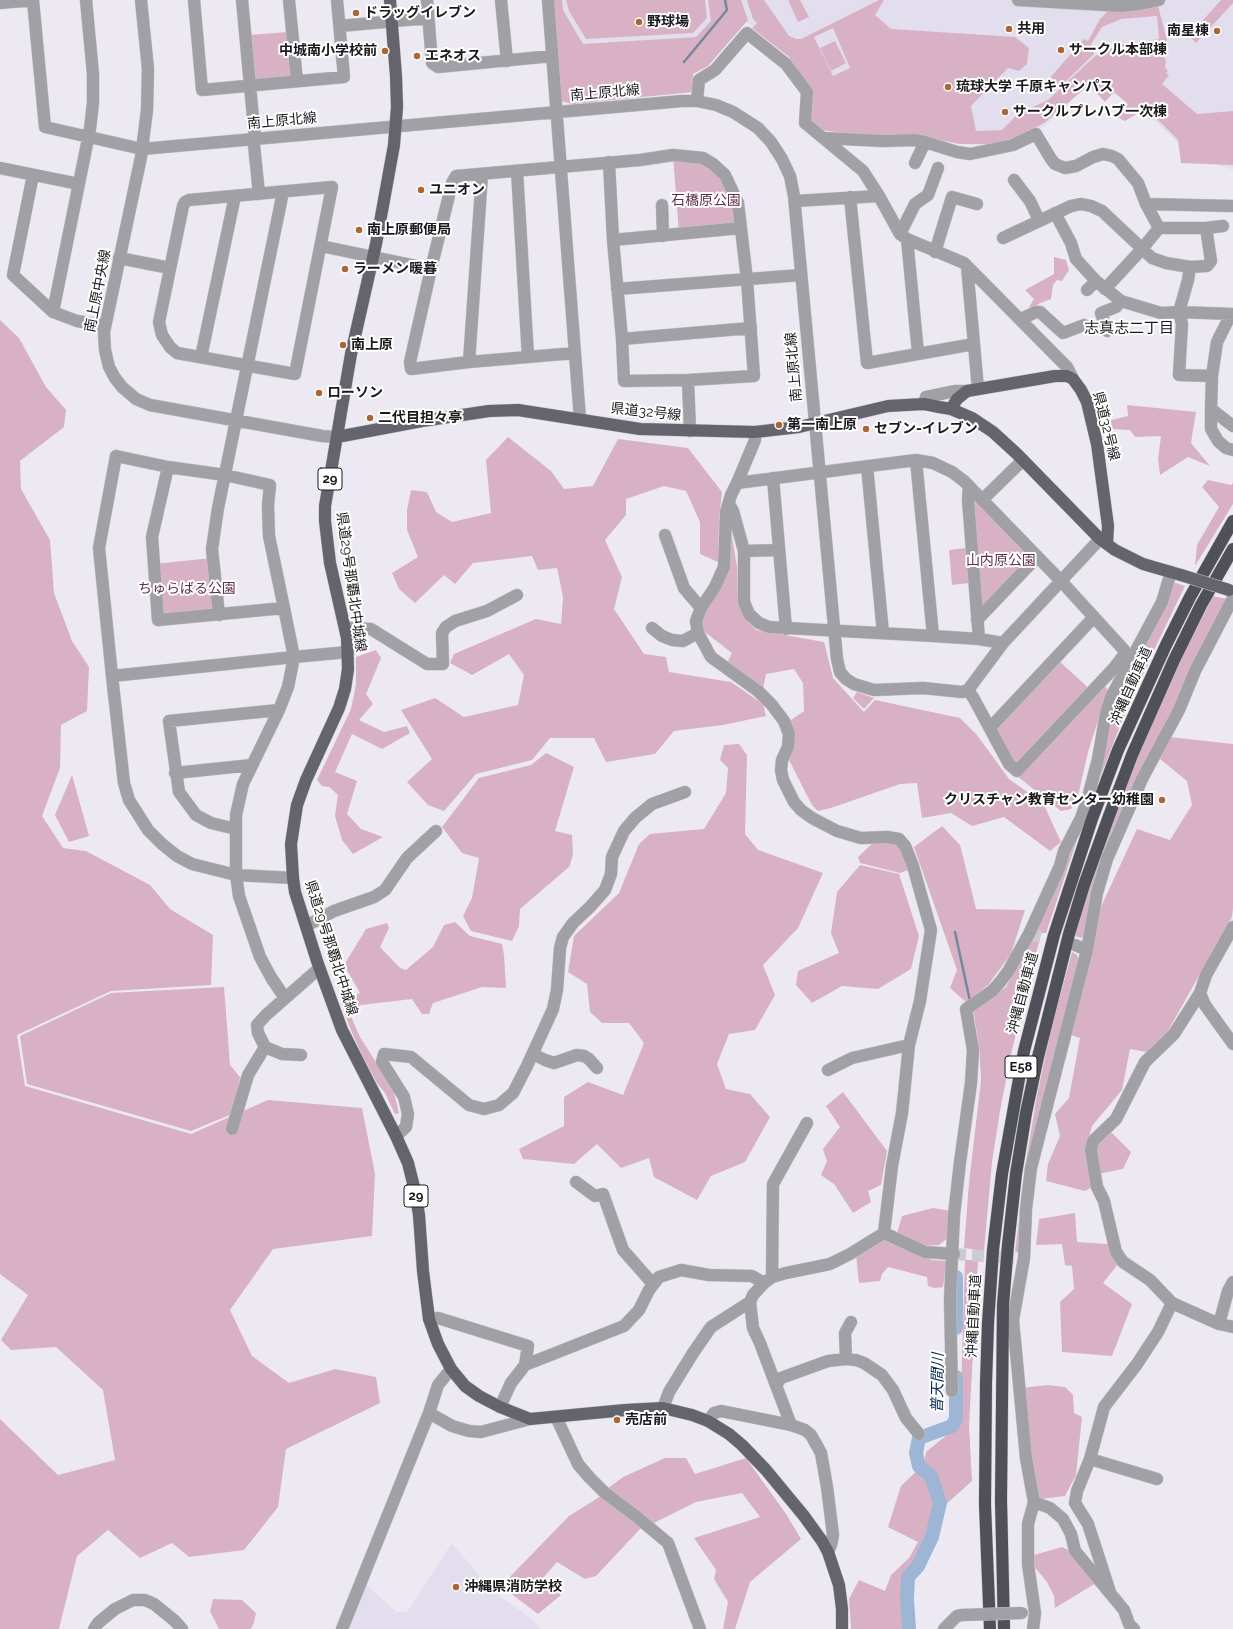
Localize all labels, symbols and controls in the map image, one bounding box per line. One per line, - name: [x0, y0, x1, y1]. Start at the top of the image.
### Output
- place label: ドラッグイレブン: [364, 5, 476, 21]
- marker: ドラッグイレブン: [351, 8, 361, 18]
- place label: 野球場: [647, 14, 689, 30]
- marker: 野球場: [634, 17, 644, 27]
- place label: 共用: [1017, 21, 1045, 37]
- place label: 南星棟: [1167, 23, 1209, 39]
- marker: 共用: [1004, 24, 1014, 34]
- marker: 南星棟: [1212, 26, 1222, 36]
- place label: サークル本部棟: [1069, 42, 1167, 58]
- place label: 中城南小学校前: [279, 43, 377, 59]
- marker: サークル本部棟: [1056, 45, 1066, 55]
- marker: 中城南小学校前: [380, 46, 390, 56]
- place label: エネオス: [425, 48, 481, 64]
- marker: エネオス: [412, 51, 422, 61]
- place label: 琉球大学 千原キャンパス: [956, 79, 1113, 95]
- street label: 南上原北線: [569, 82, 641, 104]
- marker: 琉球大学 千原キャンパス: [943, 82, 953, 92]
- place label: サークルプレハブ一次棟: [1013, 104, 1167, 120]
- marker: サークルプレハブ一次棟: [1000, 107, 1010, 117]
- street label: 南上原北線: [246, 110, 318, 132]
- place label: ユニオン: [429, 182, 485, 198]
- marker: ユニオン: [416, 185, 426, 195]
- park label: 石橋原公園: [671, 193, 741, 209]
- place label: 南上原郵便局: [367, 222, 451, 238]
- marker: 南上原郵便局: [354, 225, 364, 235]
- street label: 南上原中央線: [82, 248, 114, 334]
- place label: ラーメン暖暮: [353, 261, 437, 277]
- marker: ラーメン暖暮: [340, 264, 350, 274]
- district label: 志真志二丁目: [1084, 319, 1174, 337]
- street label: 南上原北線: [783, 331, 805, 403]
- place label: 南上原: [351, 337, 393, 353]
- marker: 南上原: [338, 340, 348, 350]
- place label: ローソン: [327, 385, 383, 401]
- marker: ローソン: [314, 388, 324, 398]
- street label: 県道32号線: [1089, 390, 1123, 462]
- street label: 県道32号線: [610, 400, 682, 424]
- place label: 二代目担々亭: [378, 410, 462, 426]
- marker: 二代目担々亭: [365, 413, 375, 423]
- place label: 第一南上原: [787, 417, 857, 433]
- marker: 第一南上原: [774, 420, 784, 430]
- place label: セブン-イレブン: [874, 421, 978, 437]
- marker: セブン-イレブン: [861, 424, 871, 434]
- road number: 29: [318, 468, 342, 490]
- street label: 県道29号那覇北中城線: [333, 511, 369, 653]
- park label: 山内原公園: [966, 553, 1036, 569]
- park label: ちゅらばる公園: [138, 581, 236, 597]
- street label: 沖縄自動車道: [1106, 644, 1156, 728]
- place label: クリスチャン教育センター幼稚園: [944, 792, 1154, 808]
- marker: クリスチャン教育センター幼稚園: [1157, 795, 1167, 805]
- street label: 県道29号那覇北中城線: [301, 878, 361, 1018]
- street label: 沖縄自動車道: [1004, 950, 1042, 1036]
- road number: E58: [1005, 1056, 1037, 1078]
- road number: 29: [404, 1185, 428, 1207]
- street label: 沖縄自動車道: [963, 1274, 985, 1358]
- water label: 普天間川: [928, 1353, 948, 1413]
- place label: 売店前: [625, 1412, 667, 1428]
- marker: 売店前: [612, 1415, 622, 1425]
- place label: 沖縄県消防学校: [464, 1579, 562, 1595]
- marker: 沖縄県消防学校: [451, 1582, 461, 1592]

